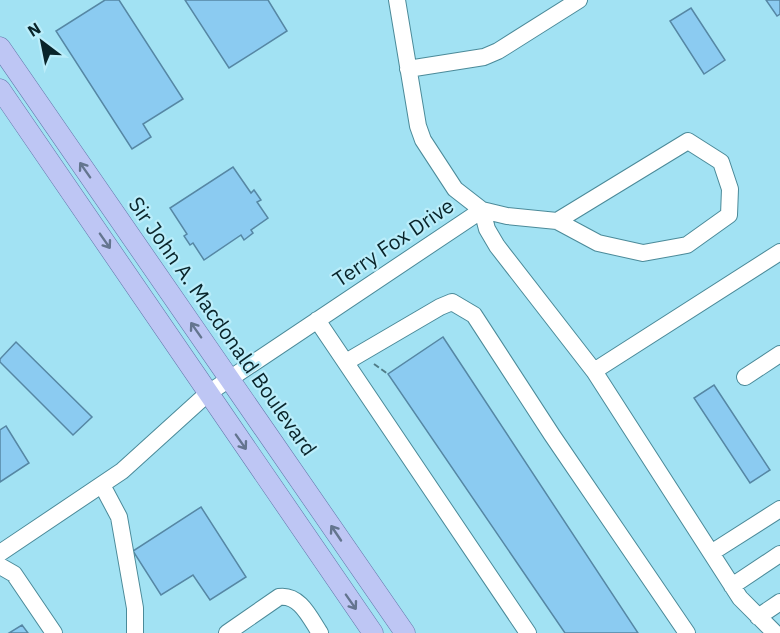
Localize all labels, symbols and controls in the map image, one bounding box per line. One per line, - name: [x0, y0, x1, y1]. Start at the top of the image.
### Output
- north arrow: [12, 12, 72, 72]
- text: N: [24, 18, 44, 41]
- one-way arrow: [79, 162, 91, 179]
- street label: Sir John A. Macdonald Boulevard: [123, 191, 323, 461]
- street label: Terry Fox Drive: [327, 191, 459, 293]
- one-way arrow: [99, 232, 111, 248]
- one-way arrow: [190, 323, 202, 339]
- one-way arrow: [235, 433, 247, 449]
- one-way arrow: [330, 524, 343, 541]
- one-way arrow: [345, 594, 357, 610]

